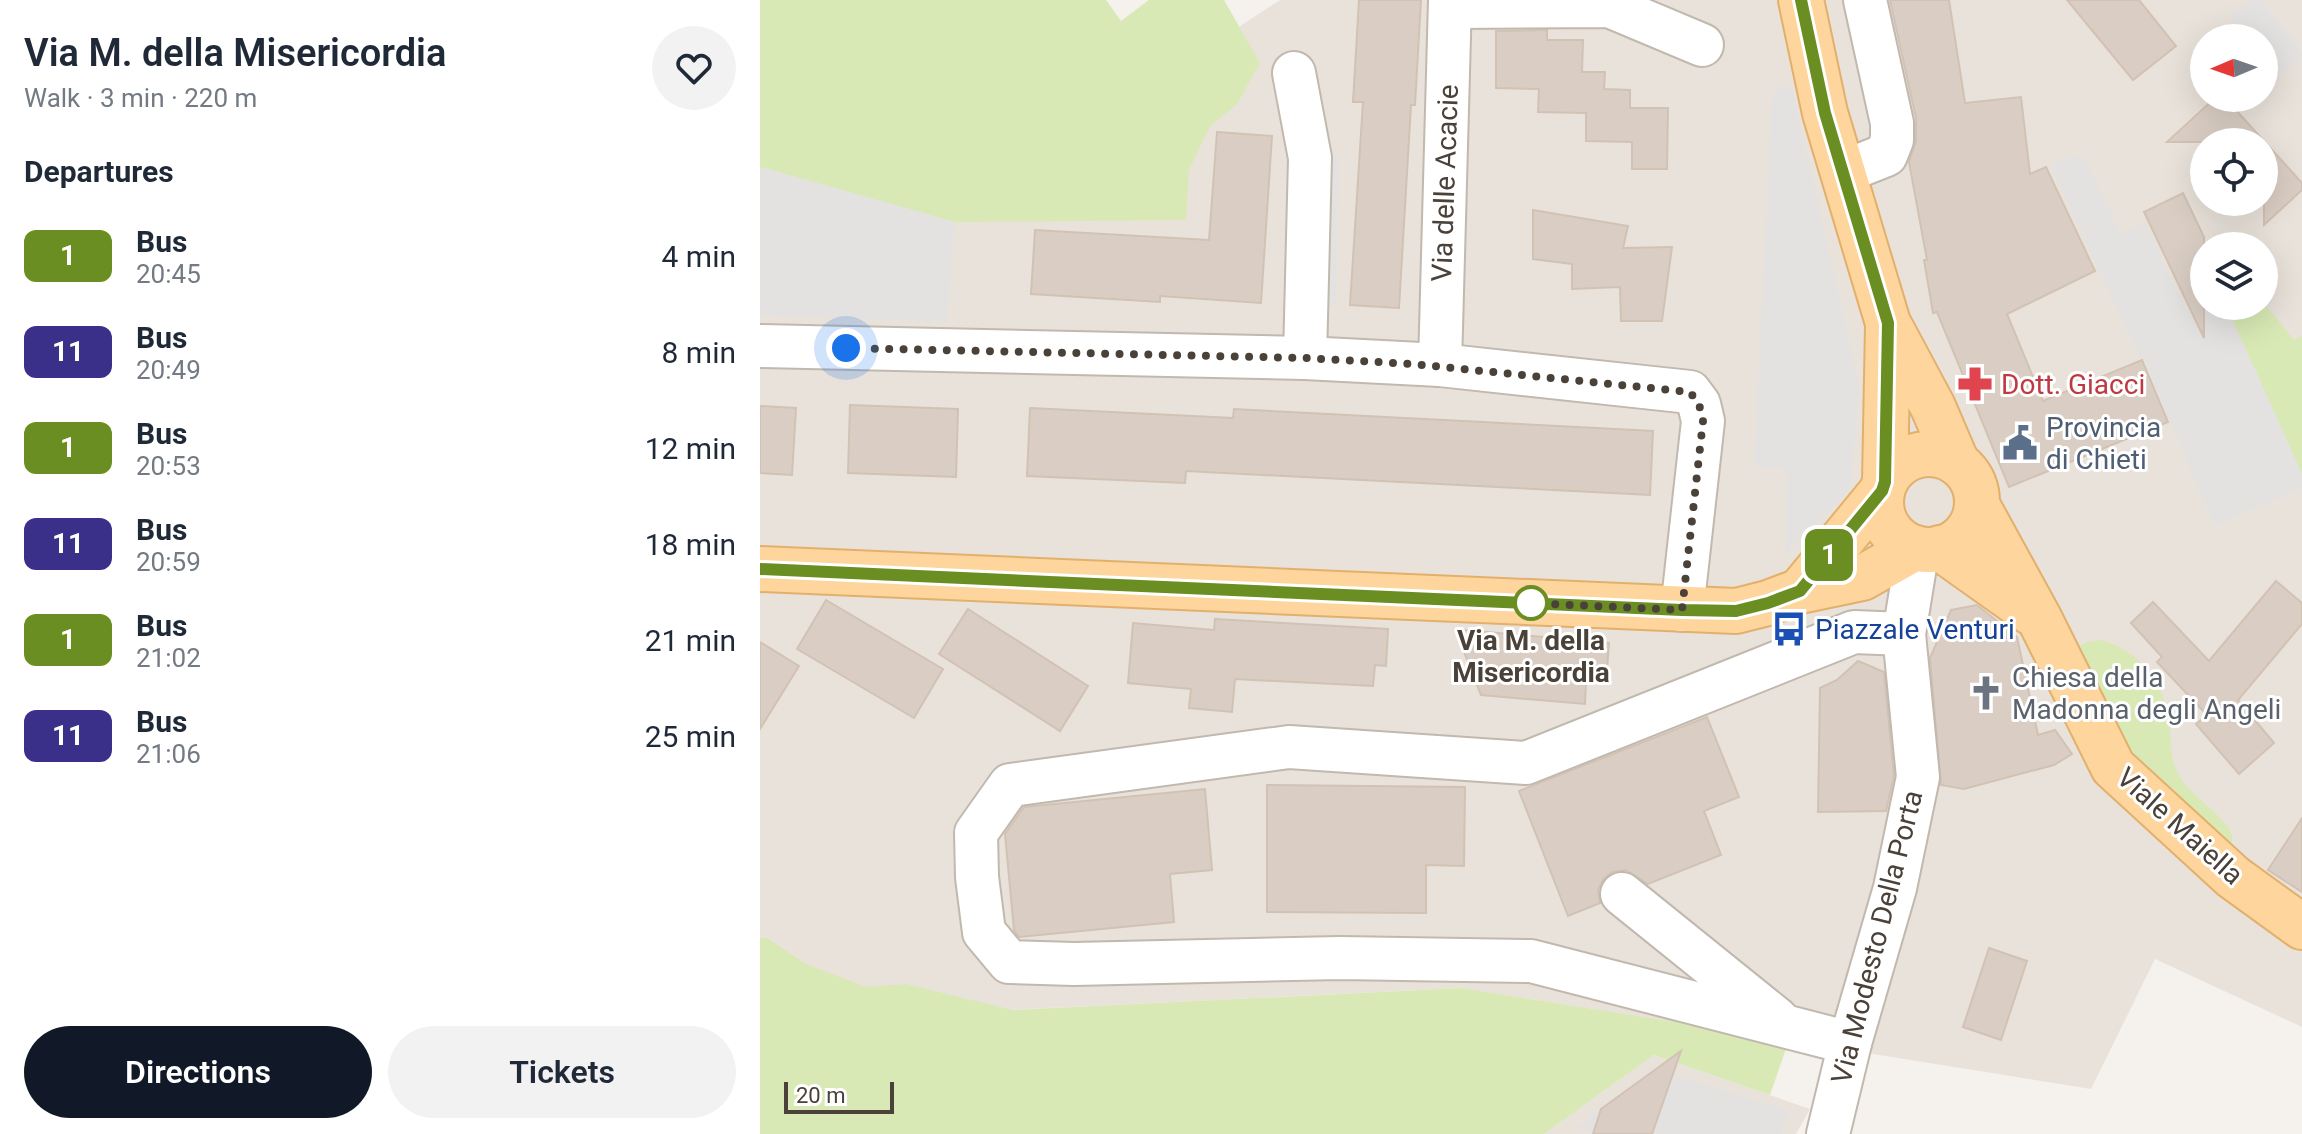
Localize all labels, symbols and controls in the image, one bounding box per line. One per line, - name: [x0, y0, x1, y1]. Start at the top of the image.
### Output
- north arrow: [2190, 24, 2278, 112]
- map controls: [2190, 24, 2278, 320]
- button: heart: [652, 26, 736, 110]
- text: Via M. della Misericordia: [24, 31, 446, 75]
- text: Walk · 3 min · 220 m: [24, 83, 257, 113]
- street label: Via delle Acacie: [1425, 84, 1465, 282]
- button: locate: [2190, 128, 2278, 216]
- text: Departures: [24, 154, 174, 189]
- text: Bus: [136, 224, 187, 259]
- button: layers: [2190, 232, 2278, 320]
- text: 1: [60, 239, 76, 272]
- text: 4 min: [662, 239, 736, 274]
- text: 20:45: [136, 259, 201, 289]
- text: Bus: [136, 320, 187, 355]
- your location: [826, 328, 866, 368]
- text: 11: [52, 335, 84, 368]
- text: 8 min: [662, 335, 736, 370]
- text: 20:49: [136, 355, 201, 385]
- pharmacy icon: Dott. Giacci: [1956, 365, 1994, 403]
- place label: Dott. Giacci: [2001, 368, 2145, 401]
- place label: Provincia di Chieti: [2046, 411, 2161, 476]
- text: Bus: [136, 416, 187, 451]
- public building icon: Provincia di Chieti: [2001, 424, 2039, 462]
- text: 1: [60, 431, 76, 464]
- text: 12 min: [645, 431, 736, 466]
- text: 20:53: [136, 451, 201, 481]
- text: Bus: [136, 512, 187, 547]
- text: 11: [52, 527, 84, 560]
- text: 18 min: [645, 527, 736, 562]
- line badge: 1: [1803, 529, 1855, 581]
- text: 1: [1821, 538, 1837, 571]
- text: 20:59: [136, 547, 201, 577]
- marker: Via M. della Misericordia: [1514, 586, 1548, 620]
- text: Bus: [136, 608, 187, 643]
- bus stop icon: Piazzale Venturi: [1770, 610, 1808, 648]
- place label: Piazzale Venturi: [1815, 613, 2015, 646]
- text: 1: [60, 623, 76, 656]
- text: 21 min: [645, 623, 736, 658]
- place label: Via M. della Misericordia: [1452, 624, 1610, 689]
- text: 21:02: [136, 643, 201, 673]
- place label: Chiesa della Madonna degli Angeli: [2012, 661, 2281, 726]
- church icon: Chiesa della Madonna degli Angeli: [1967, 674, 2005, 712]
- text: Bus: [136, 704, 187, 739]
- text: 11: [52, 719, 84, 752]
- text: 25 min: [645, 719, 736, 754]
- text: 21:06: [136, 739, 201, 769]
- street label: Viale Maiella: [2110, 761, 2250, 891]
- street label: Via Modesto Della Porta: [1825, 787, 1929, 1087]
- button: Directions: [24, 1026, 372, 1118]
- button: Tickets: [388, 1026, 736, 1118]
- scale bar: [784, 1078, 894, 1114]
- text: 20 m: [796, 1083, 845, 1108]

